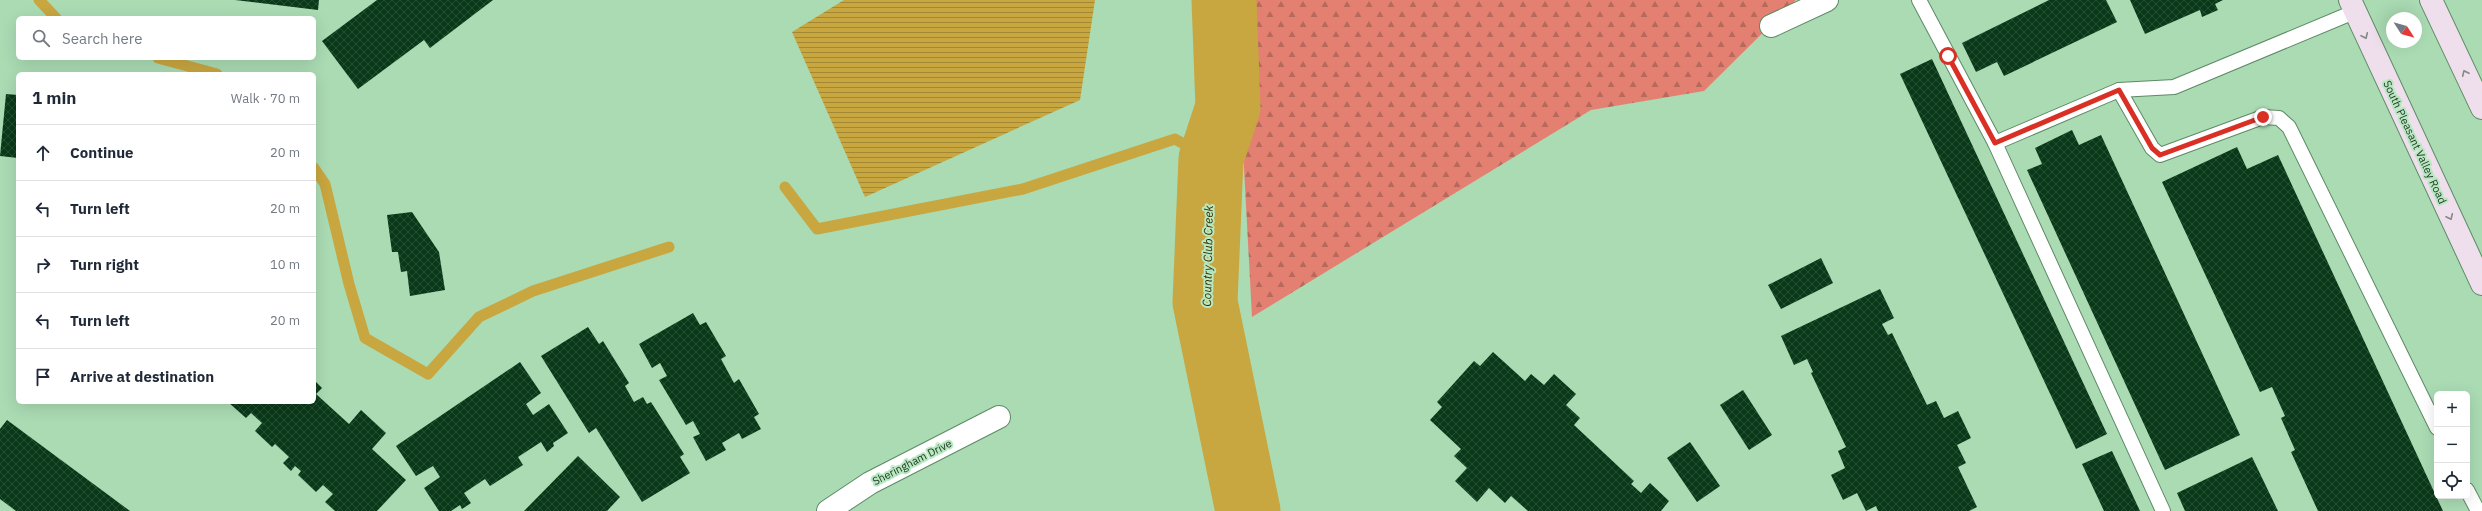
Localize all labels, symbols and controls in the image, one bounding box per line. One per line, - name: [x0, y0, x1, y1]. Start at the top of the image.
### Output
- north arrow: [2386, 12, 2422, 48]
- search box: [16, 16, 316, 60]
- icon: search: [30, 27, 52, 49]
- text: Search here: [62, 29, 142, 48]
- one-way arrow: [2360, 31, 2368, 39]
- route start: [1939, 47, 1957, 65]
- one-way arrow: [2462, 69, 2470, 77]
- street label: South Pleasant Valley Road: [2380, 78, 2450, 206]
- text: 1 min: [32, 87, 76, 109]
- text: Walk · 70 m: [231, 90, 300, 107]
- route end: [2254, 108, 2272, 126]
- icon: ahead: [32, 142, 54, 164]
- text: Continue: [70, 143, 134, 162]
- text: 20 m: [270, 144, 300, 161]
- icon: left: [32, 198, 54, 220]
- text: Turn left: [70, 199, 130, 218]
- text: 20 m: [270, 200, 300, 217]
- water label: Country Club Creek: [1199, 205, 1216, 307]
- one-way arrow: [2446, 213, 2454, 220]
- icon: right: [32, 254, 54, 276]
- text: Turn right: [70, 255, 139, 274]
- text: 10 m: [270, 256, 300, 273]
- icon: left: [32, 310, 54, 332]
- text: Turn left: [70, 311, 130, 330]
- text: 20 m: [270, 312, 300, 329]
- icon: arrive: [32, 366, 54, 388]
- text: Arrive at destination: [70, 367, 214, 386]
- map controls: [2434, 391, 2470, 499]
- button: +: [2434, 391, 2470, 427]
- button: −: [2434, 427, 2470, 463]
- street label: Sheringham Drive: [870, 436, 954, 488]
- button: locate: [2434, 463, 2470, 499]

